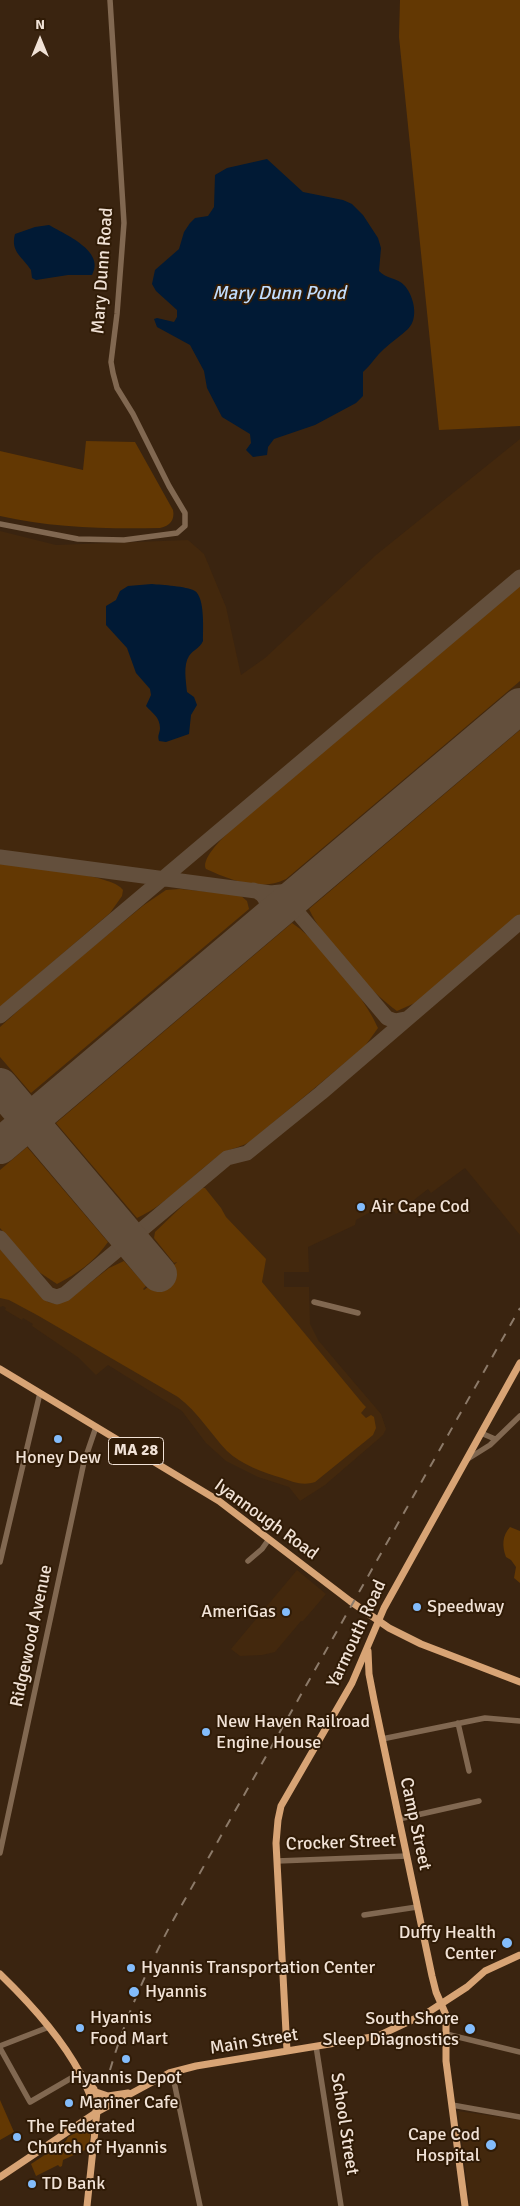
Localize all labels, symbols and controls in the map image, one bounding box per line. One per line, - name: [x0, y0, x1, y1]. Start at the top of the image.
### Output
- north arrow: [15, 15, 65, 65]
- text: N: [35, 16, 45, 33]
- street label: Mary Dunn Road: [88, 207, 118, 335]
- water label: Mary Dunn Pond: [212, 283, 346, 305]
- place label: Air Cape Cod: [371, 1196, 469, 1218]
- marker: Air Cape Cod: [355, 1201, 367, 1213]
- marker: Honey Dew: [52, 1433, 64, 1445]
- road number: MA 28: [108, 1438, 164, 1464]
- place label: Honey Dew: [15, 1447, 101, 1469]
- street label: Iyannough Road: [210, 1475, 322, 1565]
- street label: Ridgewood Avenue: [6, 1563, 58, 1709]
- street label: Yarmouth Road: [323, 1577, 391, 1691]
- place label: Speedway: [427, 1596, 504, 1618]
- place label: AmeriGas: [201, 1601, 276, 1623]
- marker: Speedway: [411, 1601, 423, 1613]
- marker: AmeriGas: [280, 1606, 292, 1618]
- place label: New Haven Railroad Engine House: [216, 1711, 370, 1754]
- marker: New Haven Railroad Engine House: [200, 1726, 212, 1738]
- street label: Camp Street: [395, 1775, 435, 1873]
- street label: Crocker Street: [286, 1830, 396, 1856]
- place label: Duffy Health Center: [399, 1922, 496, 1965]
- marker: Duffy Health Center: [500, 1936, 514, 1950]
- place label: Hyannis Transportation Center: [141, 1957, 375, 1979]
- marker: Hyannis Transportation Center: [125, 1962, 137, 1974]
- place label: Hyannis: [145, 1981, 207, 2003]
- marker: Hyannis: [127, 1985, 141, 1999]
- place label: Hyannis Food Mart: [90, 2007, 168, 2050]
- place label: South Shore Sleep Diagnostics: [323, 2008, 459, 2050]
- marker: Hyannis Food Mart: [74, 2022, 86, 2034]
- marker: South Shore Sleep Diagnostics: [463, 2022, 477, 2036]
- street label: Main Street: [208, 2024, 300, 2060]
- marker: Hyannis Depot: [120, 2053, 132, 2065]
- place label: Hyannis Depot: [70, 2067, 182, 2089]
- street label: School Street: [325, 2071, 363, 2177]
- place label: Mariner Cafe: [79, 2092, 179, 2114]
- marker: Mariner Cafe: [63, 2097, 75, 2109]
- place label: The Federated Church of Hyannis: [27, 2116, 167, 2158]
- place label: Cape Cod Hospital: [408, 2124, 480, 2166]
- marker: The Federated Church of Hyannis: [11, 2131, 23, 2143]
- marker: Cape Cod Hospital: [484, 2138, 498, 2152]
- place label: TD Bank: [42, 2173, 105, 2195]
- marker: TD Bank: [26, 2178, 38, 2190]

